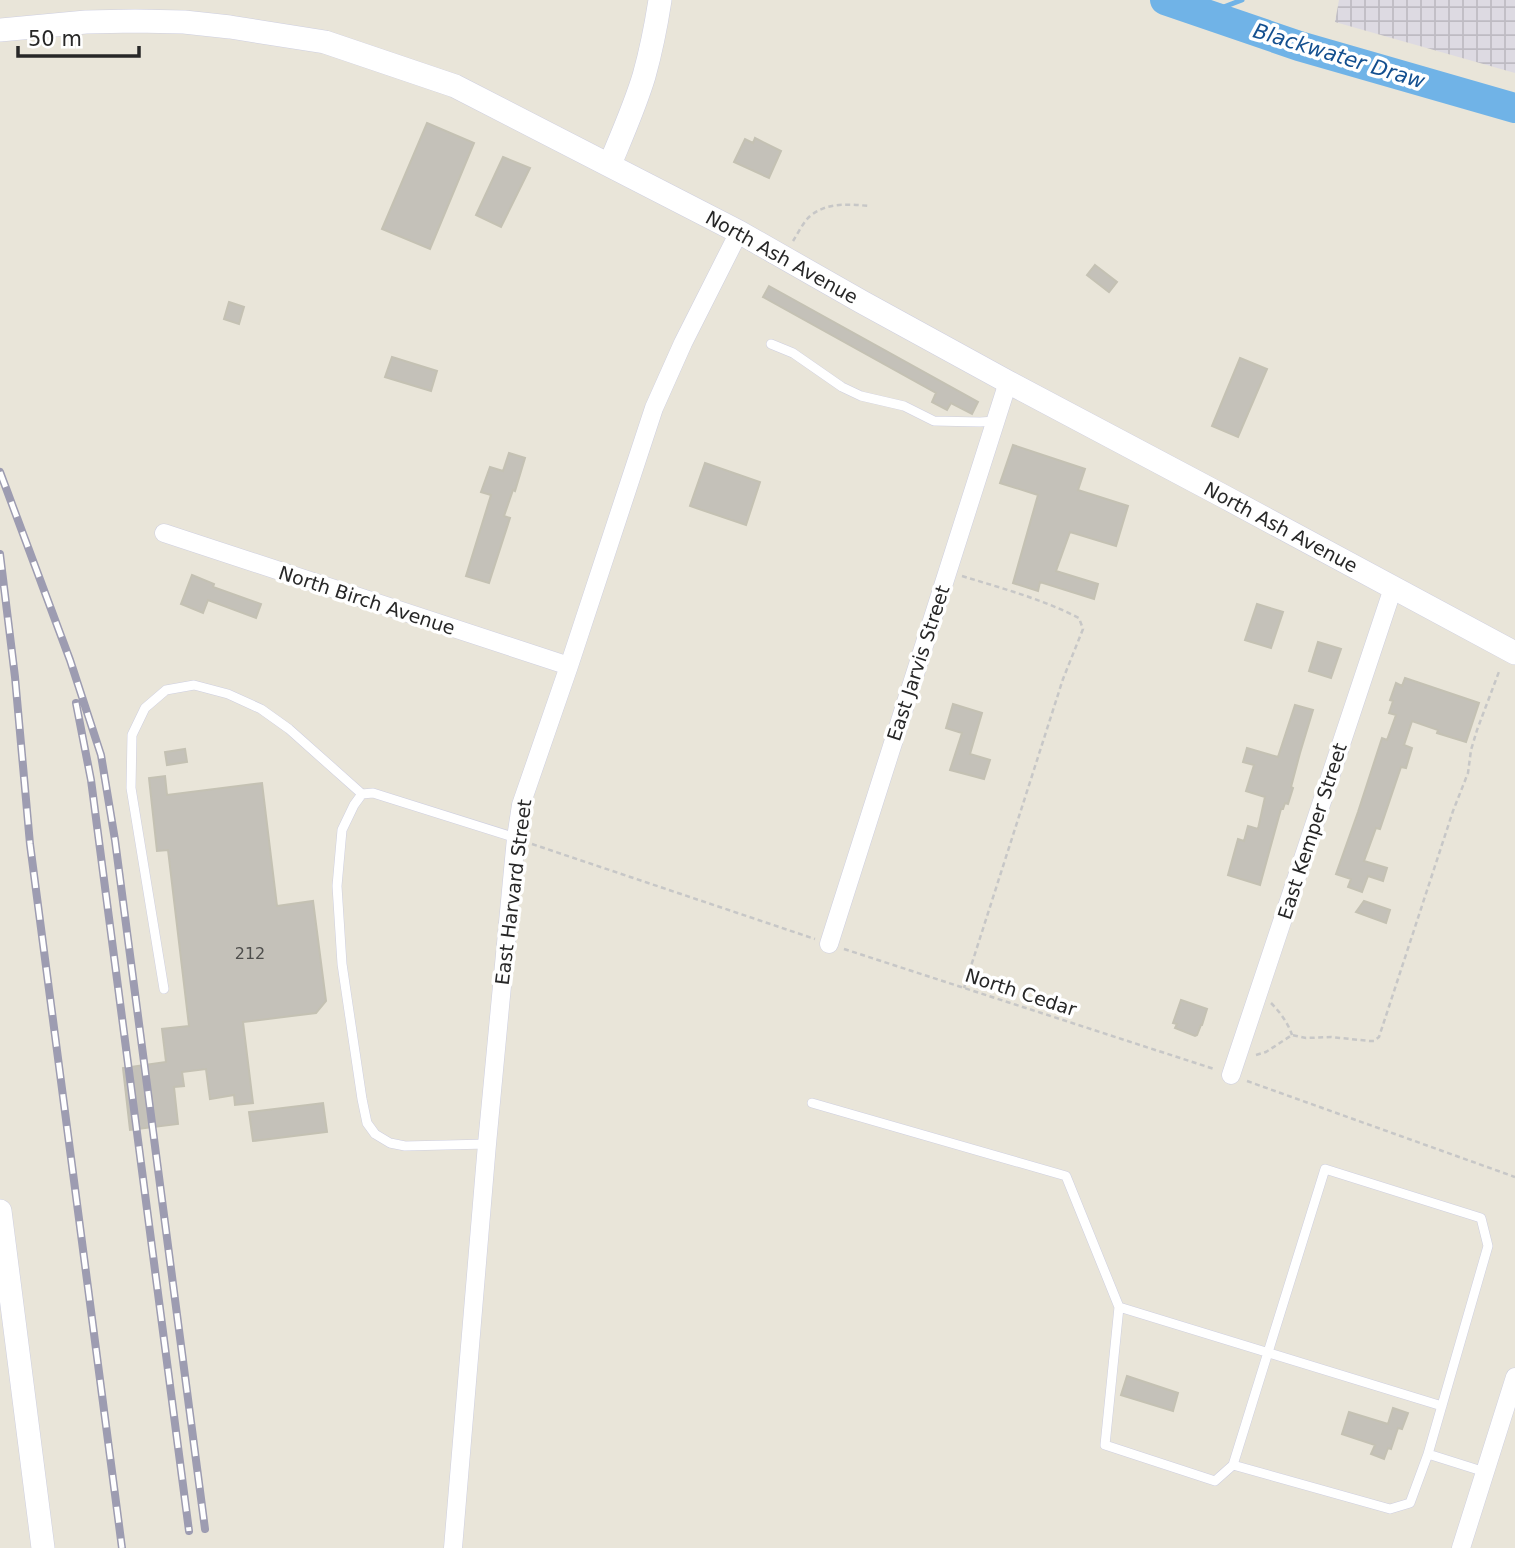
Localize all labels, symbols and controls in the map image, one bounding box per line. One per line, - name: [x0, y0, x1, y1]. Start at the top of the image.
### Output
- scale bar: [18, 14, 138, 58]
- water label: Blackwater Draw: [1250, 18, 1428, 94]
- text: 50 m: [28, 27, 82, 51]
- street label: North Ash Avenue: [702, 206, 862, 308]
- street label: North Ash Avenue: [1200, 477, 1362, 577]
- street label: North Birch Avenue: [276, 561, 458, 639]
- street label: East Jarvis Street: [882, 582, 954, 744]
- street label: East Kemper Street: [1273, 740, 1351, 922]
- street label: East Harvard Street: [491, 798, 535, 986]
- house number: 212: [235, 944, 265, 963]
- street label: North Cedar: [963, 964, 1080, 1020]

